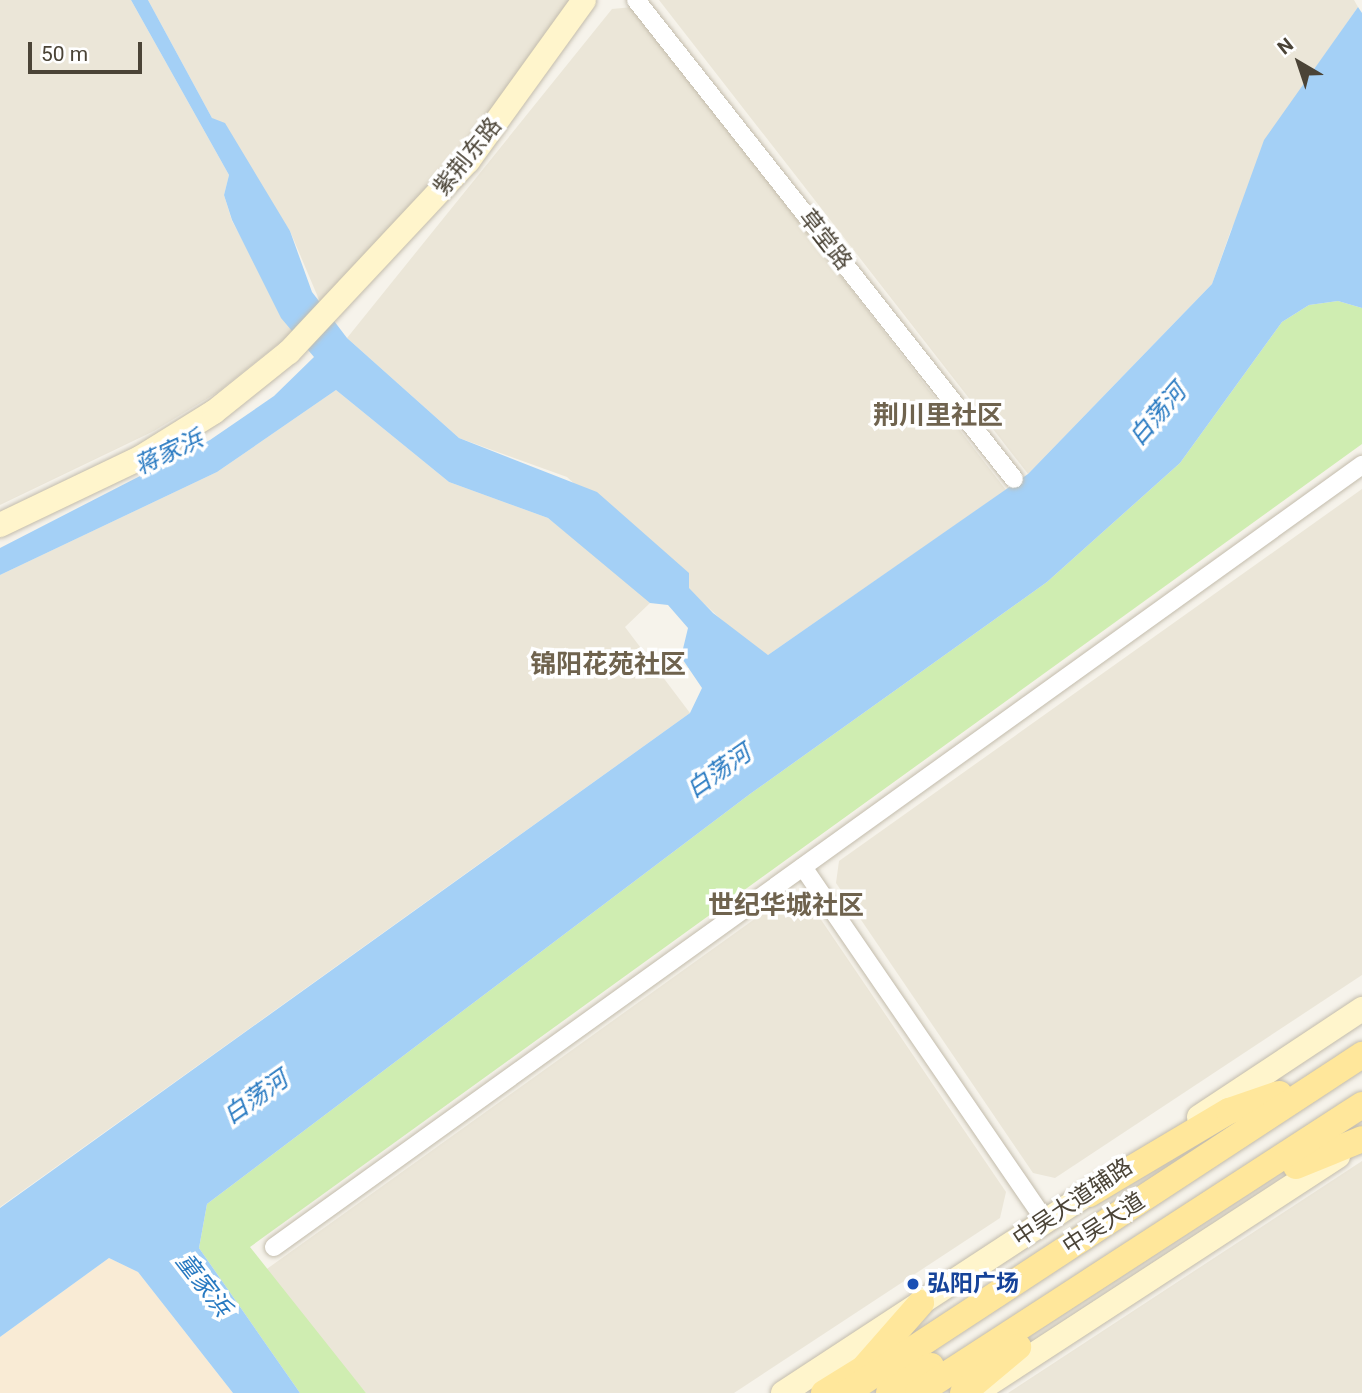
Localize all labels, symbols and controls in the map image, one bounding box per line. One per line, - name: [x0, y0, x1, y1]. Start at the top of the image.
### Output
- scale bar: [32, 28, 145, 72]
- north arrow: [1264, 28, 1334, 98]
- text: N: [1273, 33, 1298, 59]
- text: 50 m: [41, 42, 88, 66]
- street label: 紫荆东路: [428, 113, 508, 201]
- street label: 草堂路: [793, 204, 857, 276]
- water label: 白荡河: [1124, 378, 1192, 452]
- district label: 荆川里社区: [873, 400, 1003, 432]
- water label: 蒋家浜: [130, 425, 208, 481]
- district label: 锦阳花苑社区: [530, 649, 686, 681]
- water label: 白荡河: [681, 740, 757, 804]
- district label: 世纪华城社区: [708, 890, 864, 922]
- water label: 白荡河: [218, 1066, 294, 1130]
- street label: 中吴大道辅路: [1008, 1153, 1138, 1253]
- street label: 中吴大道: [1058, 1187, 1150, 1261]
- water label: 童家浜: [169, 1248, 237, 1322]
- place label: 弘阳广场: [927, 1270, 1019, 1298]
- marker: 弘阳广场: [905, 1276, 921, 1292]

